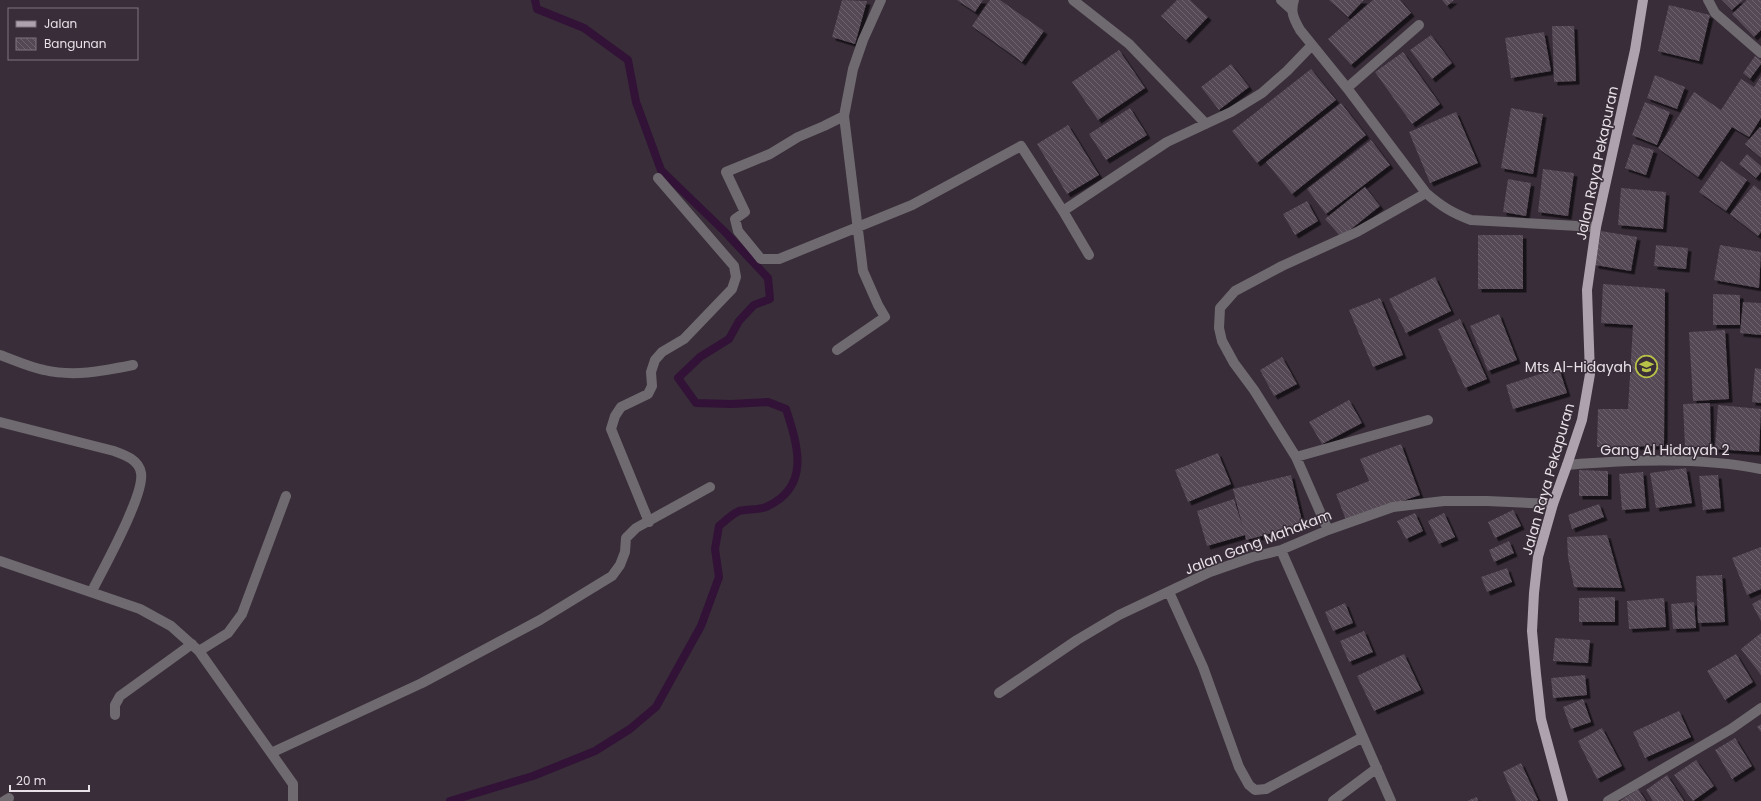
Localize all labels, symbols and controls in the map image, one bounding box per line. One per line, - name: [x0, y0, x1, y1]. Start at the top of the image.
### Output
- legend: [8, 8, 138, 60]
- text: Jalan: [44, 15, 77, 32]
- text: Bangunan: [44, 35, 106, 52]
- street label: Jalan Raya Pekapuran: [1571, 84, 1623, 242]
- school or university icon: Mts Al-Hidayah: [1634, 354, 1660, 380]
- place label: Mts Al-Hidayah: [1525, 357, 1632, 377]
- street label: Jalan Raya Pekapuran: [1517, 401, 1579, 557]
- street label: Gang Al Hidayah 2: [1600, 440, 1730, 460]
- street label: Jalan Gang Mahakam: [1182, 505, 1334, 579]
- scale bar: [10, 767, 89, 793]
- text: 20 m: [16, 772, 46, 789]

